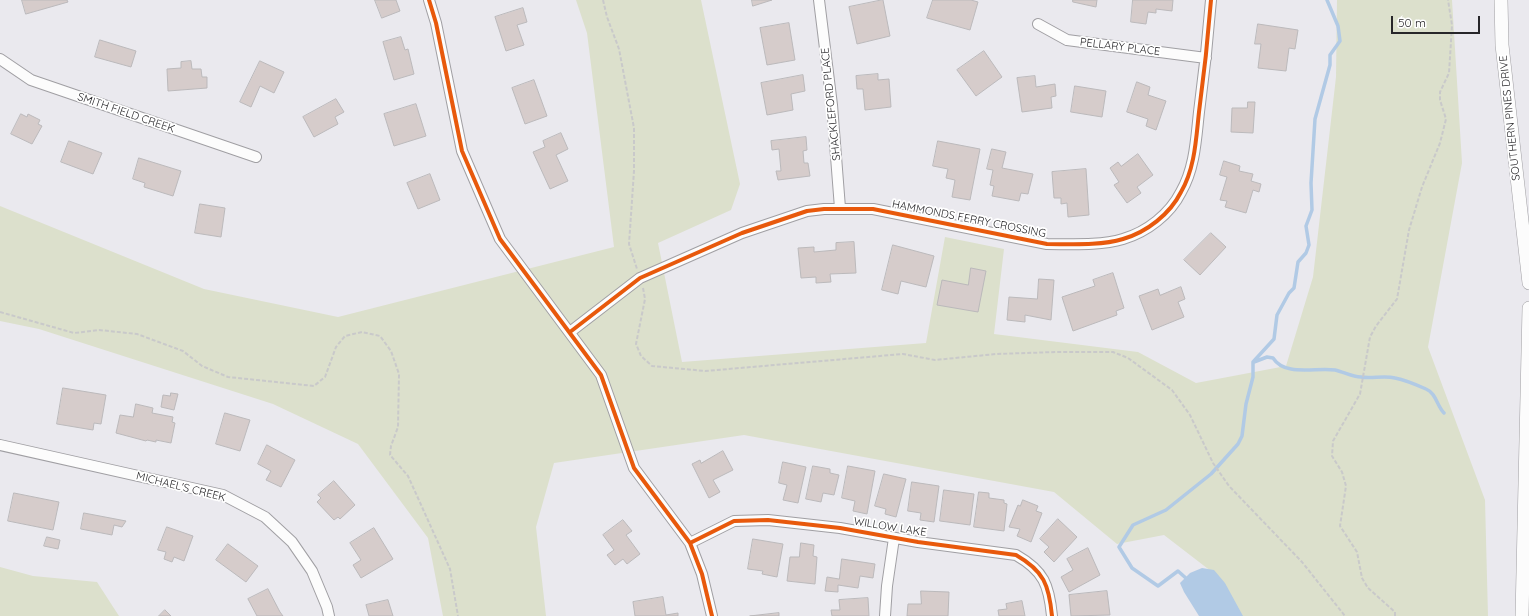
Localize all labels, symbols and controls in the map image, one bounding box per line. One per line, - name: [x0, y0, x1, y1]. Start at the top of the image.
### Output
- scale bar: [1393, 8, 1482, 34]
- text: 50 m: [1398, 15, 1426, 30]
- street label: PELLARY PLACE: [1079, 36, 1161, 58]
- street label: SHACKLEFORD PLACE: [818, 47, 844, 161]
- street label: SOUTHERN PINES DRIVE: [1497, 55, 1523, 181]
- street label: SMITH FIELD CREEK: [76, 90, 176, 136]
- street label: HAMMONDS FERRY CROSSING: [891, 198, 1047, 240]
- street label: MICHAEL'S CREEK: [135, 469, 227, 505]
- street label: WILLOW LAKE: [853, 515, 927, 539]

